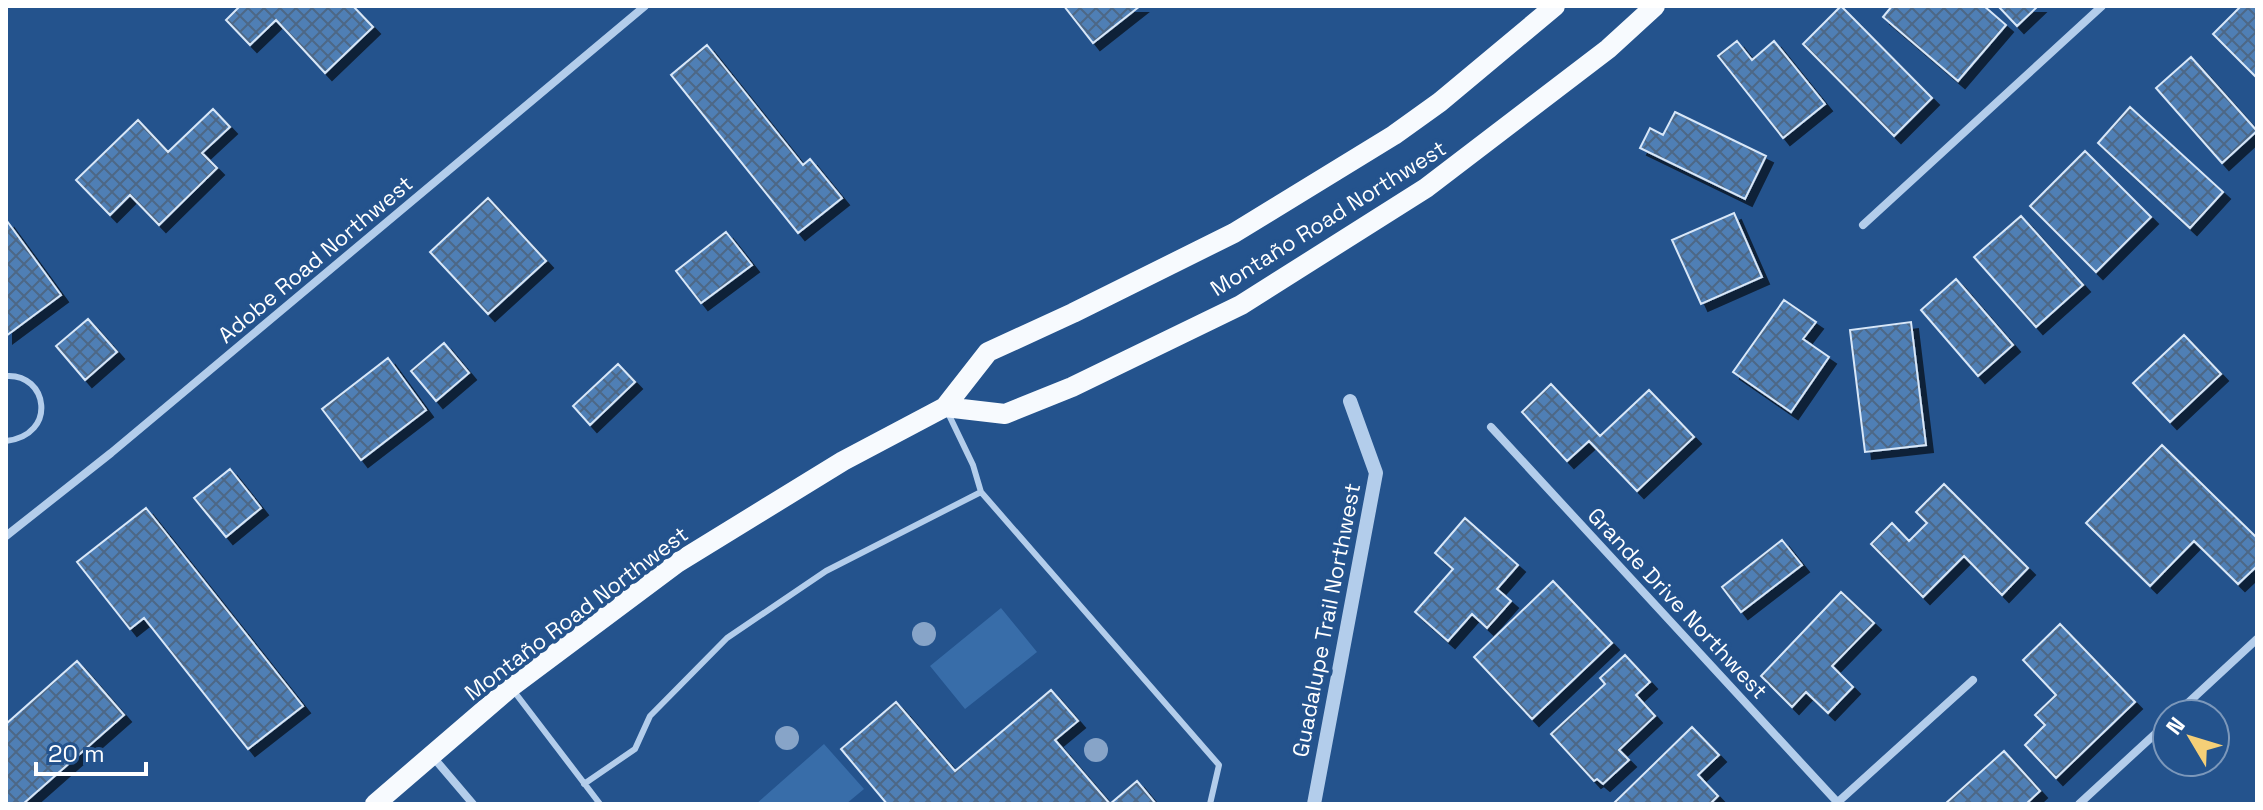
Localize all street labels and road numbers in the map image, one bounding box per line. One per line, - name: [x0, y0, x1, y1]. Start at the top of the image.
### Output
- street label: Montaño Road Northwest: [1205, 134, 1451, 302]
- street label: Adobe Road Northwest: [212, 169, 418, 349]
- street label: Guadalupe Trail Northwest: [1286, 481, 1366, 759]
- street label: Grande Drive Northwest: [1582, 501, 1774, 705]
- street label: Montaño Road Northwest: [459, 520, 693, 706]

